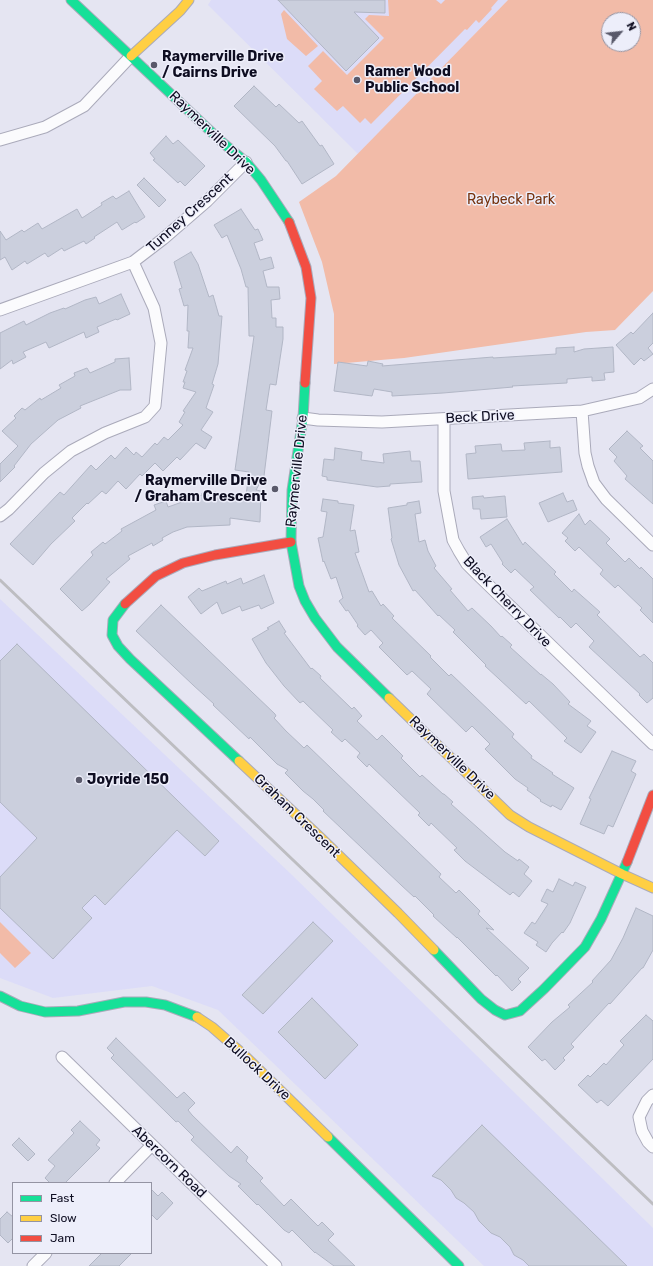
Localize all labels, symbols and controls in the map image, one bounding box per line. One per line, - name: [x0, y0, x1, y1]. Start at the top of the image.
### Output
- north arrow: [601, 12, 641, 52]
- text: N: [624, 20, 639, 33]
- place label: Raymerville Drive / Cairns Drive: [162, 49, 284, 82]
- marker: Raymerville Drive / Cairns Drive: [149, 60, 159, 70]
- place label: Ramer Wood Public School: [365, 64, 459, 96]
- marker: Ramer Wood Public School: [352, 75, 362, 85]
- street label: Raymerville Drive: [166, 88, 258, 178]
- street label: Tunney Crescent: [143, 170, 237, 256]
- park label: Raybeck Park: [467, 192, 555, 208]
- street label: Beck Drive: [445, 407, 515, 427]
- street label: Raymerville Drive: [283, 414, 311, 528]
- place label: Raymerville Drive / Graham Crescent: [135, 473, 267, 506]
- marker: Raymerville Drive / Graham Crescent: [270, 484, 280, 494]
- street label: Black Cherry Drive: [459, 553, 555, 651]
- street label: Raymerville Drive: [406, 713, 498, 803]
- street label: Graham Crescent: [250, 771, 344, 861]
- place label: Joyride 150: [87, 772, 169, 788]
- marker: Joyride 150: [74, 775, 84, 785]
- street label: Bullock Drive: [220, 1034, 294, 1104]
- street label: Abercorn Road: [128, 1122, 210, 1202]
- legend: [12, 1182, 152, 1254]
- text: Fast: [50, 1191, 74, 1205]
- text: Slow: [50, 1211, 77, 1225]
- text: Jam: [50, 1231, 75, 1245]

